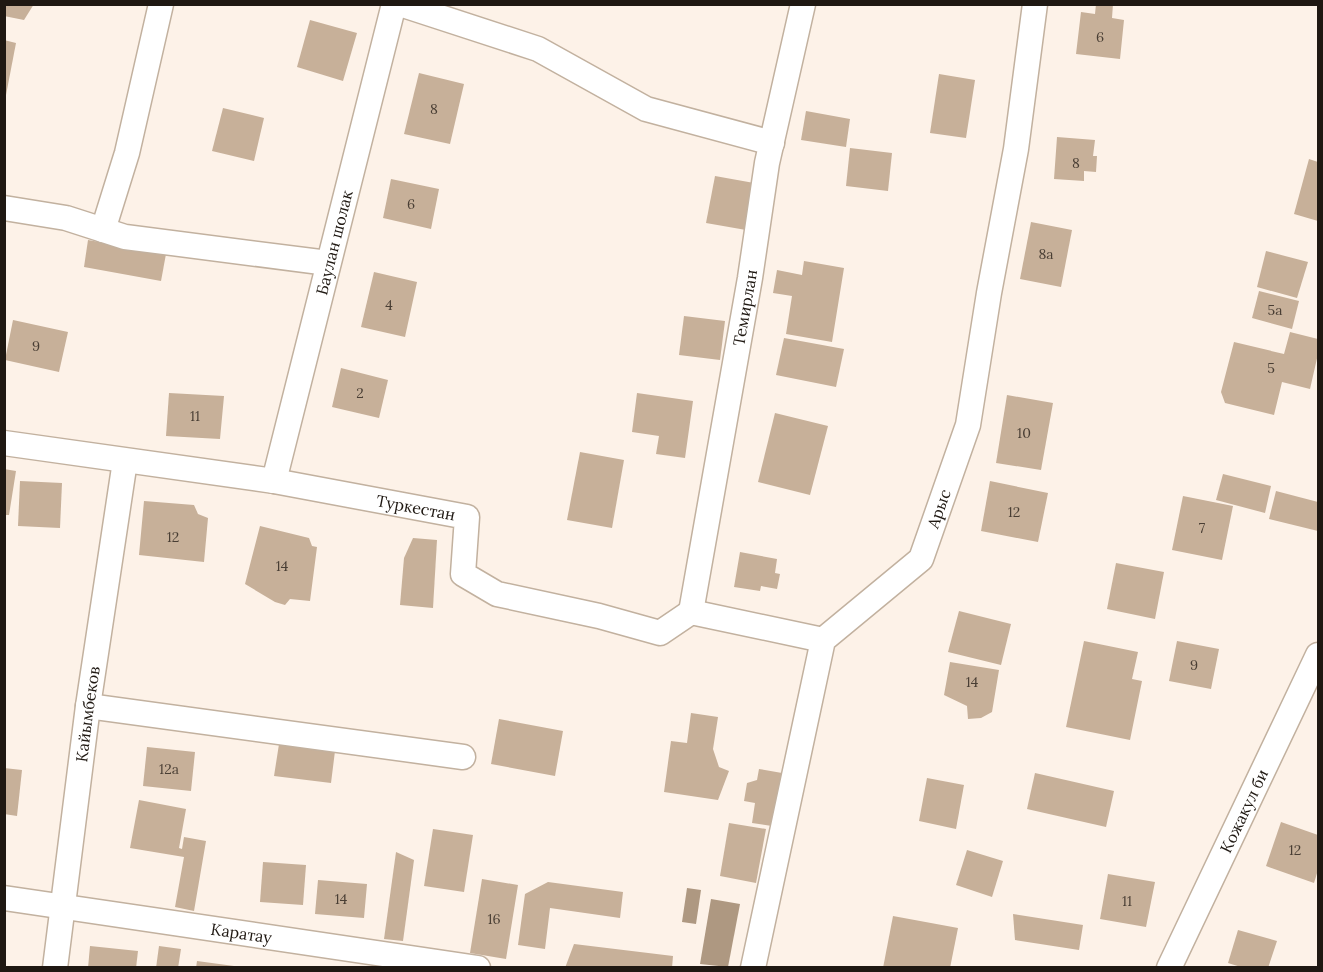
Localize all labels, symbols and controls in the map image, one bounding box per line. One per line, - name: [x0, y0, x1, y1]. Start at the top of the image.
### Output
- house number: 6: [1096, 28, 1104, 46]
- house number: 8: [430, 100, 438, 118]
- house number: 8: [1072, 154, 1080, 172]
- street label: Баулан шолак: [311, 188, 357, 297]
- house number: 6: [407, 195, 415, 213]
- house number: 8а: [1038, 245, 1054, 263]
- street label: Темирлан: [728, 268, 761, 348]
- house number: 4: [385, 296, 393, 314]
- house number: 5а: [1268, 301, 1282, 319]
- house number: 9: [32, 337, 40, 355]
- house number: 5: [1267, 359, 1275, 377]
- house number: 2: [356, 384, 364, 402]
- house number: 11: [190, 407, 200, 425]
- house number: 10: [1017, 424, 1031, 442]
- street label: Арыс: [922, 486, 955, 532]
- street label: Туркестан: [375, 490, 457, 525]
- house number: 12: [1008, 503, 1020, 521]
- house number: 7: [1199, 519, 1206, 537]
- house number: 12: [167, 528, 179, 546]
- house number: 14: [276, 557, 289, 575]
- house number: 9: [1190, 656, 1198, 674]
- street label: Кайымбеков: [71, 665, 104, 763]
- house number: 14: [966, 673, 979, 691]
- house number: 12а: [159, 760, 179, 778]
- street label: Кожакул би: [1215, 766, 1272, 856]
- house number: 12: [1289, 841, 1301, 859]
- house number: 14: [335, 890, 348, 908]
- house number: 11: [1122, 892, 1132, 910]
- house number: 16: [487, 910, 501, 928]
- street label: Каратау: [210, 919, 274, 948]

